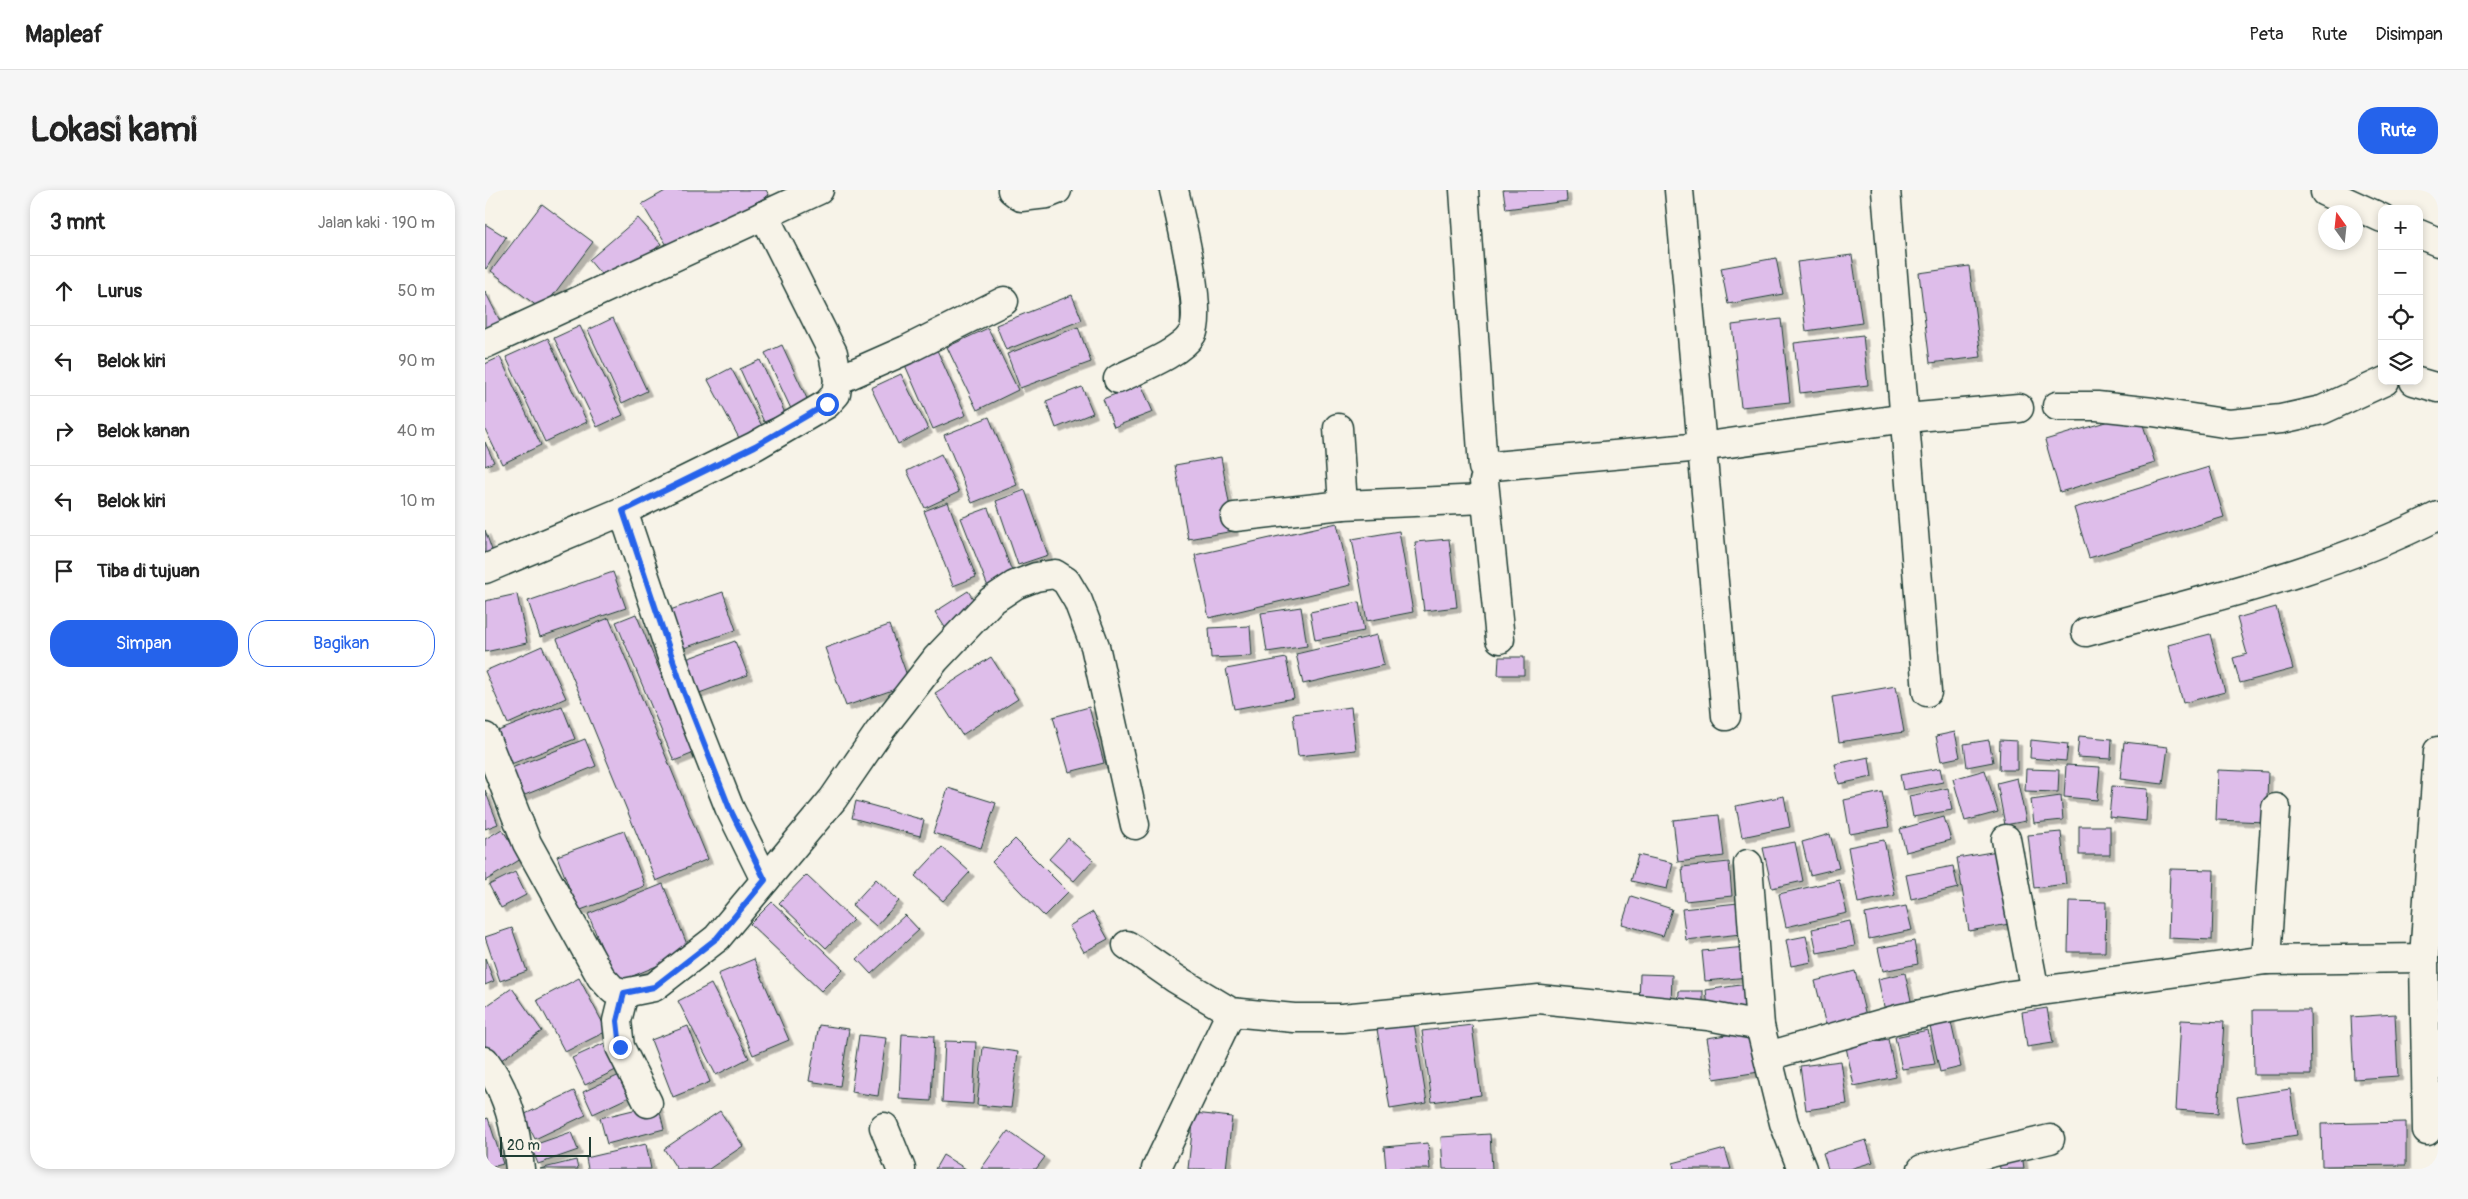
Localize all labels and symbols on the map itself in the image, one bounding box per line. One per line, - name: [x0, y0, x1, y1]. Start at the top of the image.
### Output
- north arrow: [2318, 205, 2363, 250]
- route start: [816, 393, 839, 416]
- route end: [609, 1036, 632, 1059]
- scale bar: [500, 1134, 591, 1157]

